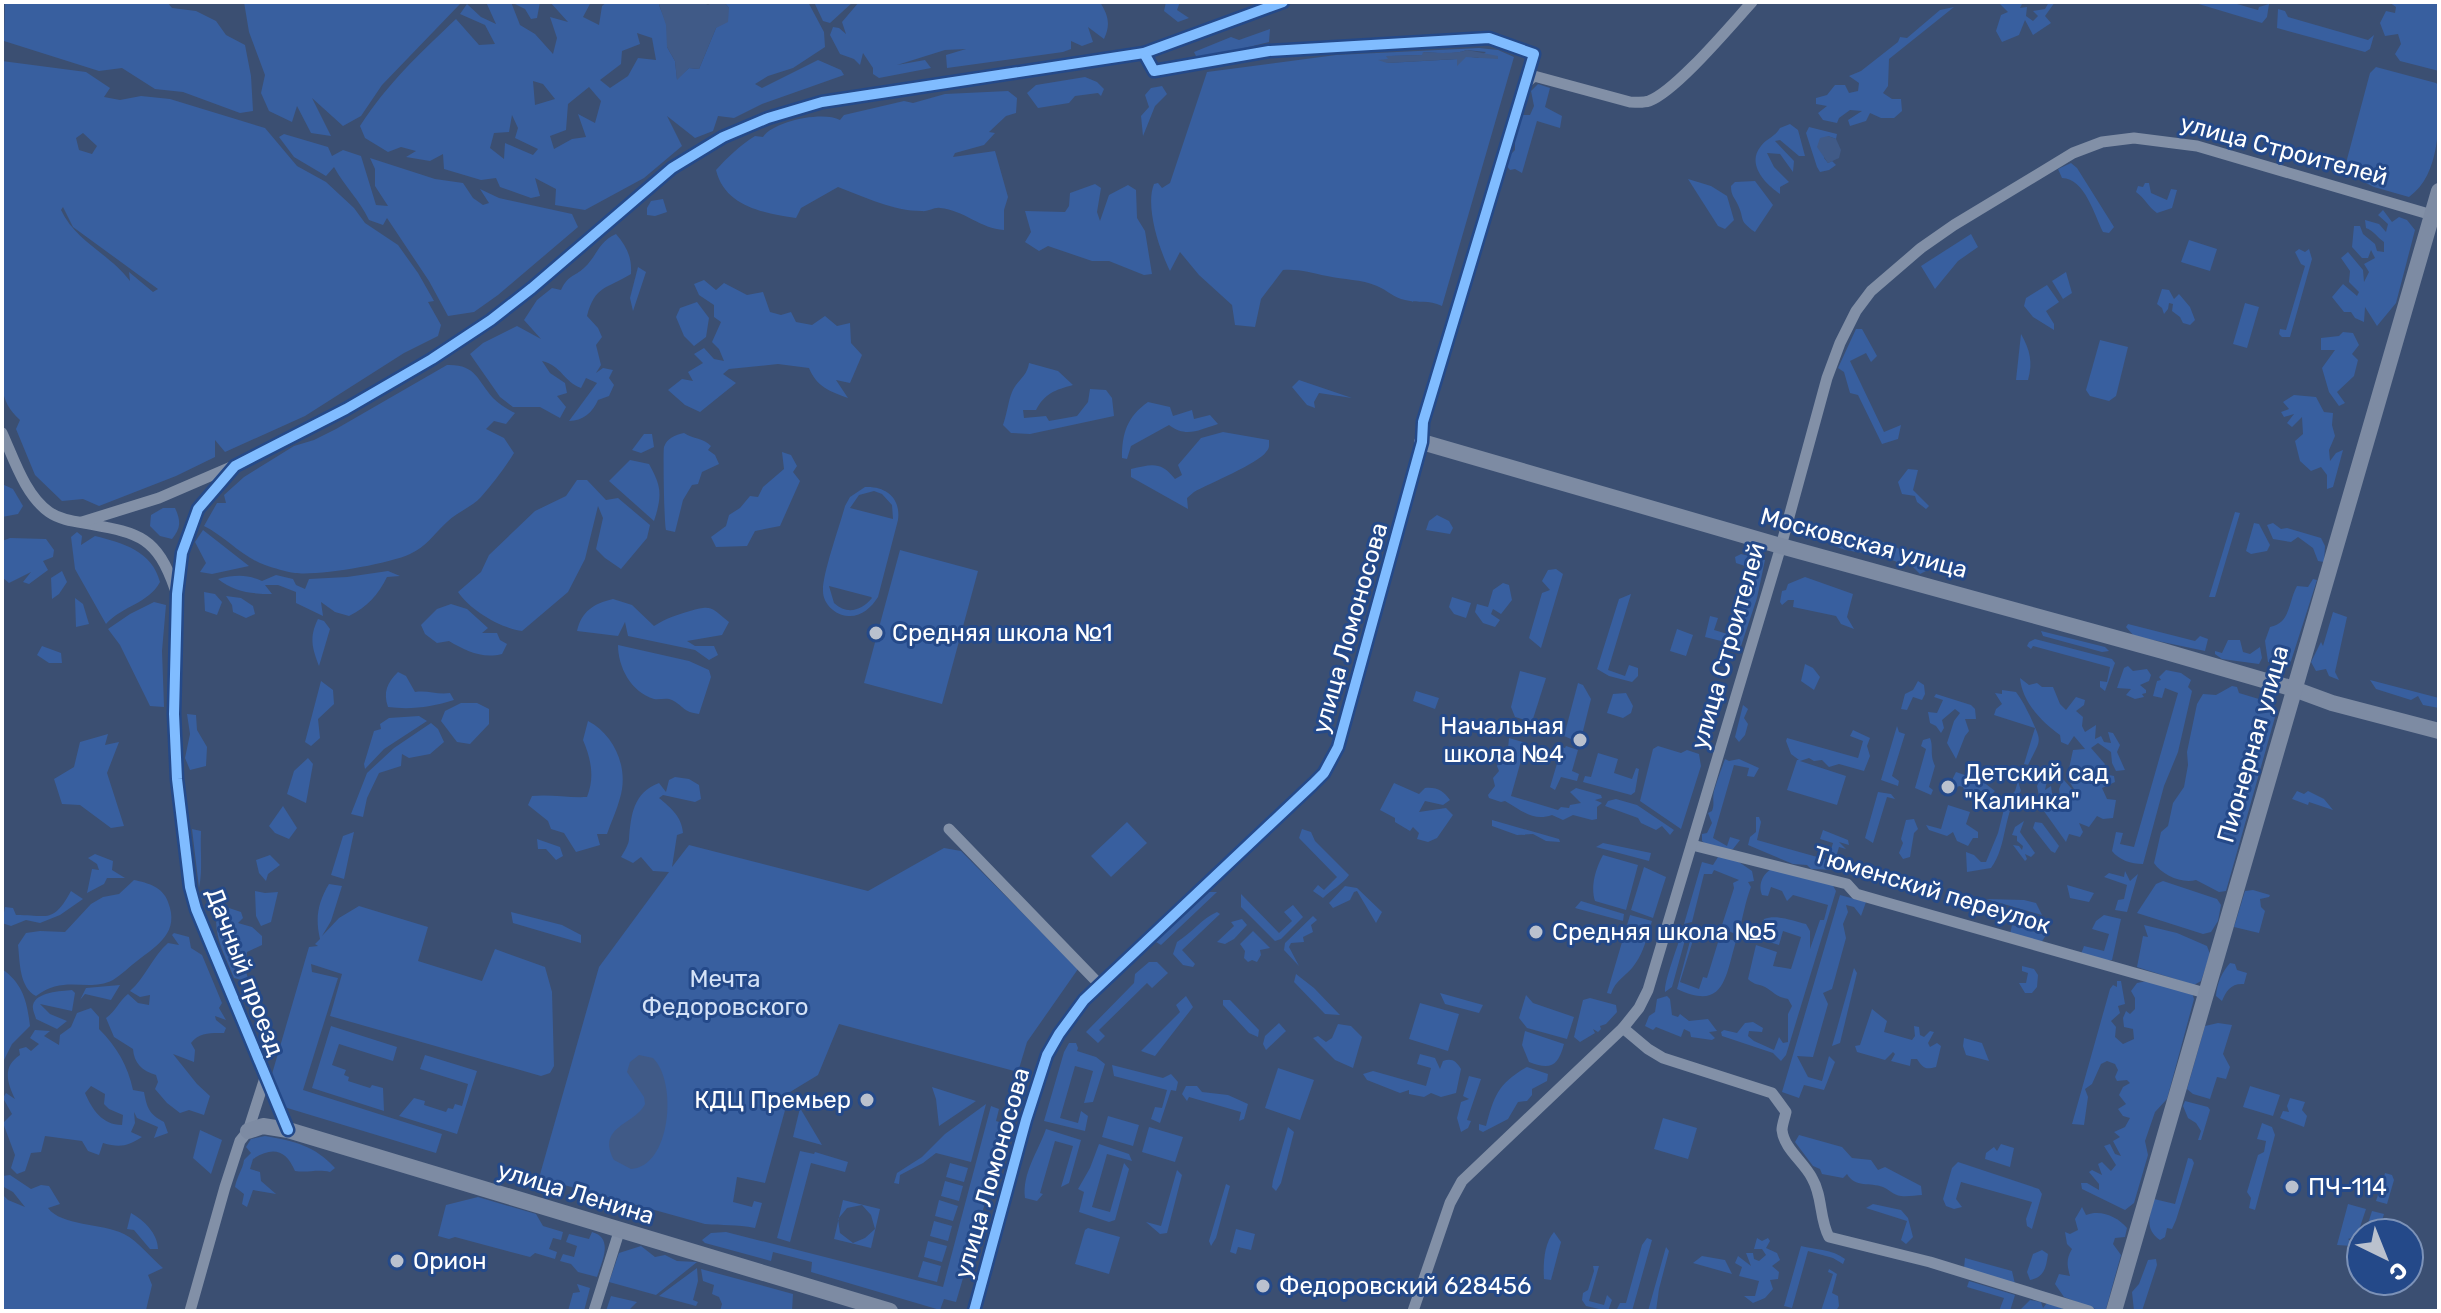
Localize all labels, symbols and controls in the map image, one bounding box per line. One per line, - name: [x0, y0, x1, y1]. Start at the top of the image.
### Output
- street label: улица Строителей: [2177, 109, 2391, 191]
- street label: Московская улица: [1758, 502, 1970, 584]
- street label: улица Ломоносова: [1307, 519, 1393, 737]
- street label: улица Строителей: [1685, 540, 1771, 752]
- place label: Средняя школа №1: [892, 619, 1113, 647]
- marker: Средняя школа №1: [867, 624, 885, 642]
- street label: Пионерная улица: [2211, 642, 2295, 846]
- place label: Начальная школа №4: [1440, 712, 1564, 768]
- marker: Начальная школа №4: [1571, 731, 1589, 749]
- place label: Детский сад "Калинка": [1964, 759, 2109, 815]
- marker: Детский сад "Калинка": [1939, 778, 1957, 796]
- street label: Тюменский переулок: [1810, 841, 2054, 939]
- street label: Дачный проезд: [200, 884, 290, 1060]
- place label: Средняя школа №5: [1552, 918, 1777, 946]
- marker: Средняя школа №5: [1527, 923, 1545, 941]
- park label: Мечта Федоровского: [642, 965, 808, 1021]
- street label: улица Ломоносова: [949, 1064, 1035, 1282]
- place label: КДЦ Премьер: [694, 1086, 851, 1114]
- marker: КДЦ Премьер: [858, 1091, 876, 1109]
- street label: улица Ленина: [494, 1156, 658, 1230]
- place label: ПЧ-114: [2308, 1173, 2387, 1201]
- marker: ПЧ-114: [2283, 1178, 2301, 1196]
- north arrow: [2345, 1217, 2425, 1297]
- place label: Орион: [413, 1247, 487, 1275]
- marker: Орион: [388, 1252, 406, 1270]
- text: С: [2383, 1256, 2413, 1286]
- place label: Федоровский 628456: [1279, 1272, 1531, 1300]
- marker: Федоровский 628456: [1254, 1277, 1272, 1295]

